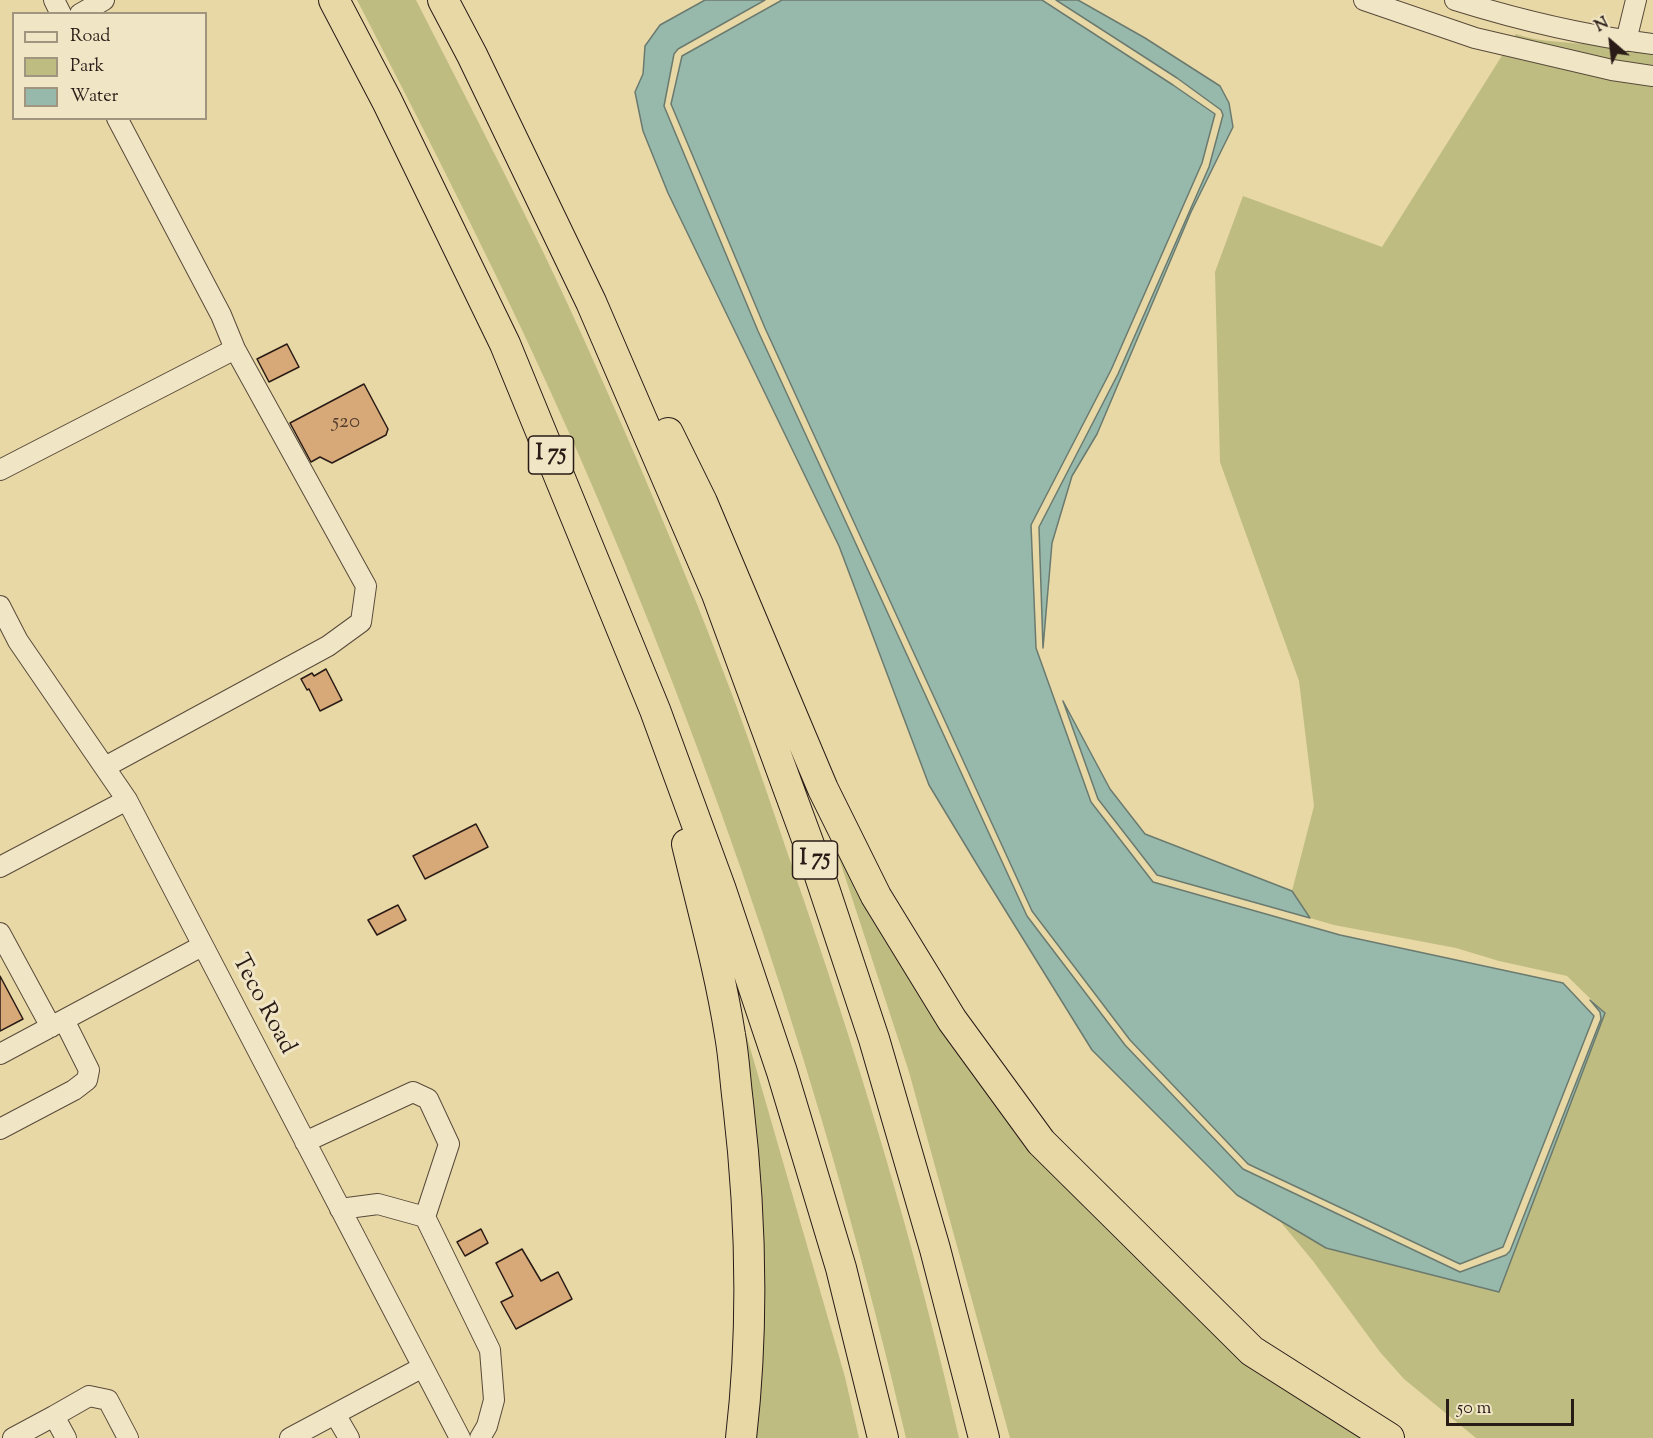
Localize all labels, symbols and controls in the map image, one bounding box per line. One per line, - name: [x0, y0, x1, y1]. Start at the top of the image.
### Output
- legend: [12, 12, 207, 120]
- north arrow: [1581, 12, 1641, 72]
- text: N: [1591, 13, 1613, 39]
- text: Road: [70, 24, 110, 50]
- text: Park: [70, 54, 104, 80]
- text: Water: [70, 84, 118, 110]
- house number: 520: [332, 410, 360, 436]
- road number: I 75: [528, 436, 574, 474]
- road number: I 75: [792, 841, 838, 879]
- street label: Teco Road: [224, 950, 300, 1060]
- scale bar: [1449, 1387, 1576, 1425]
- text: 50 m: [1457, 1396, 1491, 1422]

